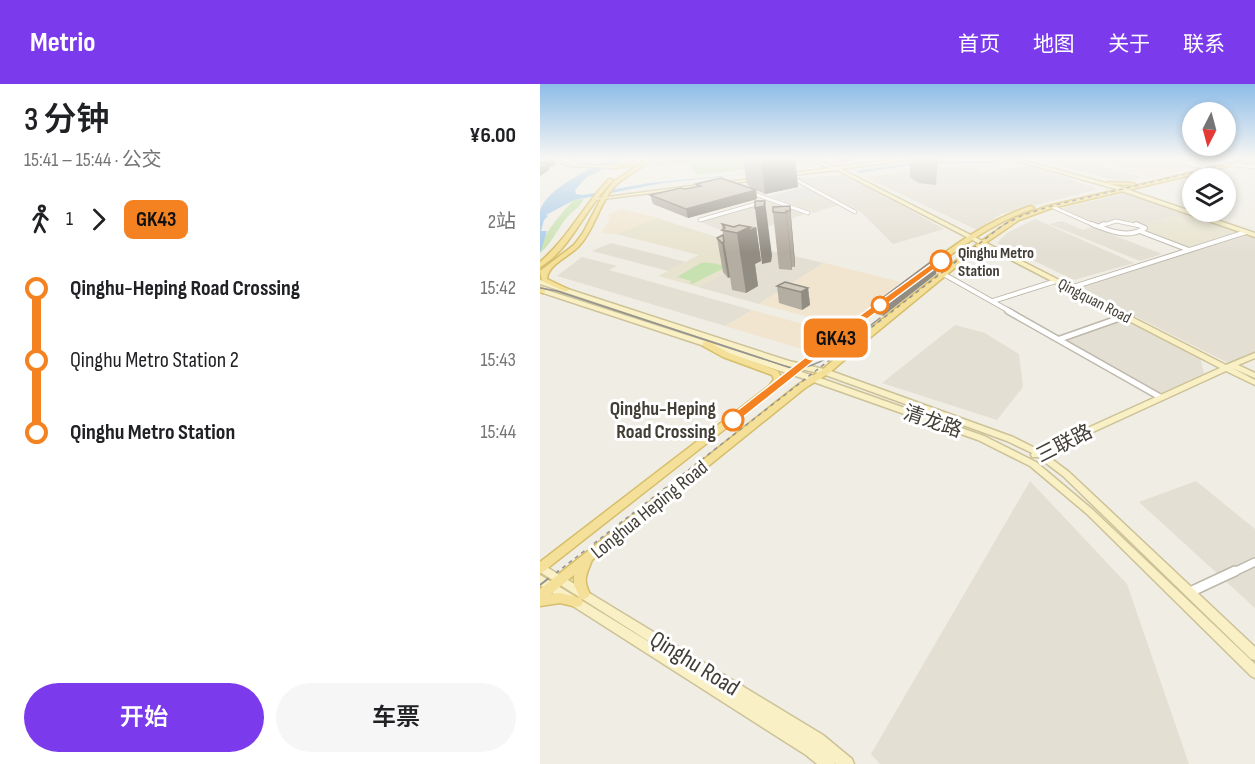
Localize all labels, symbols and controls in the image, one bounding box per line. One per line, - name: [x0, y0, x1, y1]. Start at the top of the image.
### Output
- text: Metrio: [30, 26, 95, 59]
- text: 首页: [958, 32, 1000, 57]
- text: 地图: [1033, 32, 1075, 57]
- text: 关于: [1108, 32, 1150, 57]
- text: 联系: [1183, 32, 1225, 57]
- text: 3 分钟: [24, 100, 110, 140]
- north arrow: [1182, 102, 1236, 156]
- map controls: [1182, 102, 1236, 222]
- text: ¥6.00: [469, 122, 516, 149]
- text: 15:41 – 15:44 · 公交: [24, 148, 162, 172]
- button: layers: [1182, 168, 1236, 222]
- icon: walk: [24, 203, 57, 236]
- icon: forward: [82, 203, 115, 236]
- text: 1: [66, 207, 73, 231]
- text: GK43: [136, 207, 176, 232]
- text: 2站: [488, 210, 516, 234]
- place label: Qinghu Metro Station: [958, 244, 1034, 281]
- marker: Qinghu Metro Station: [930, 250, 952, 272]
- text: Qinghu-Heping Road Crossing: [70, 275, 300, 302]
- street label: Qingquan Road: [1055, 275, 1134, 328]
- text: 15:42: [481, 276, 516, 300]
- unlabelled marker: [871, 296, 889, 314]
- line badge: GK43: [794, 318, 878, 358]
- text: GK43: [816, 326, 856, 351]
- text: Qinghu Metro Station 2: [70, 347, 239, 374]
- text: 15:43: [480, 348, 516, 372]
- place label: Qinghu-Heping Road Crossing: [610, 397, 717, 444]
- street label: 清龙路: [900, 401, 965, 443]
- marker: Qinghu-Heping Road Crossing: [722, 409, 744, 431]
- text: Qinghu Metro Station: [70, 419, 235, 446]
- text: 15:44: [480, 420, 516, 444]
- street label: 三联路: [1032, 420, 1097, 468]
- street label: Longhua Heping Road: [586, 455, 713, 564]
- street label: Qinghu Road: [645, 625, 745, 702]
- button: 开始: [24, 683, 264, 752]
- button: 车票: [276, 683, 516, 752]

